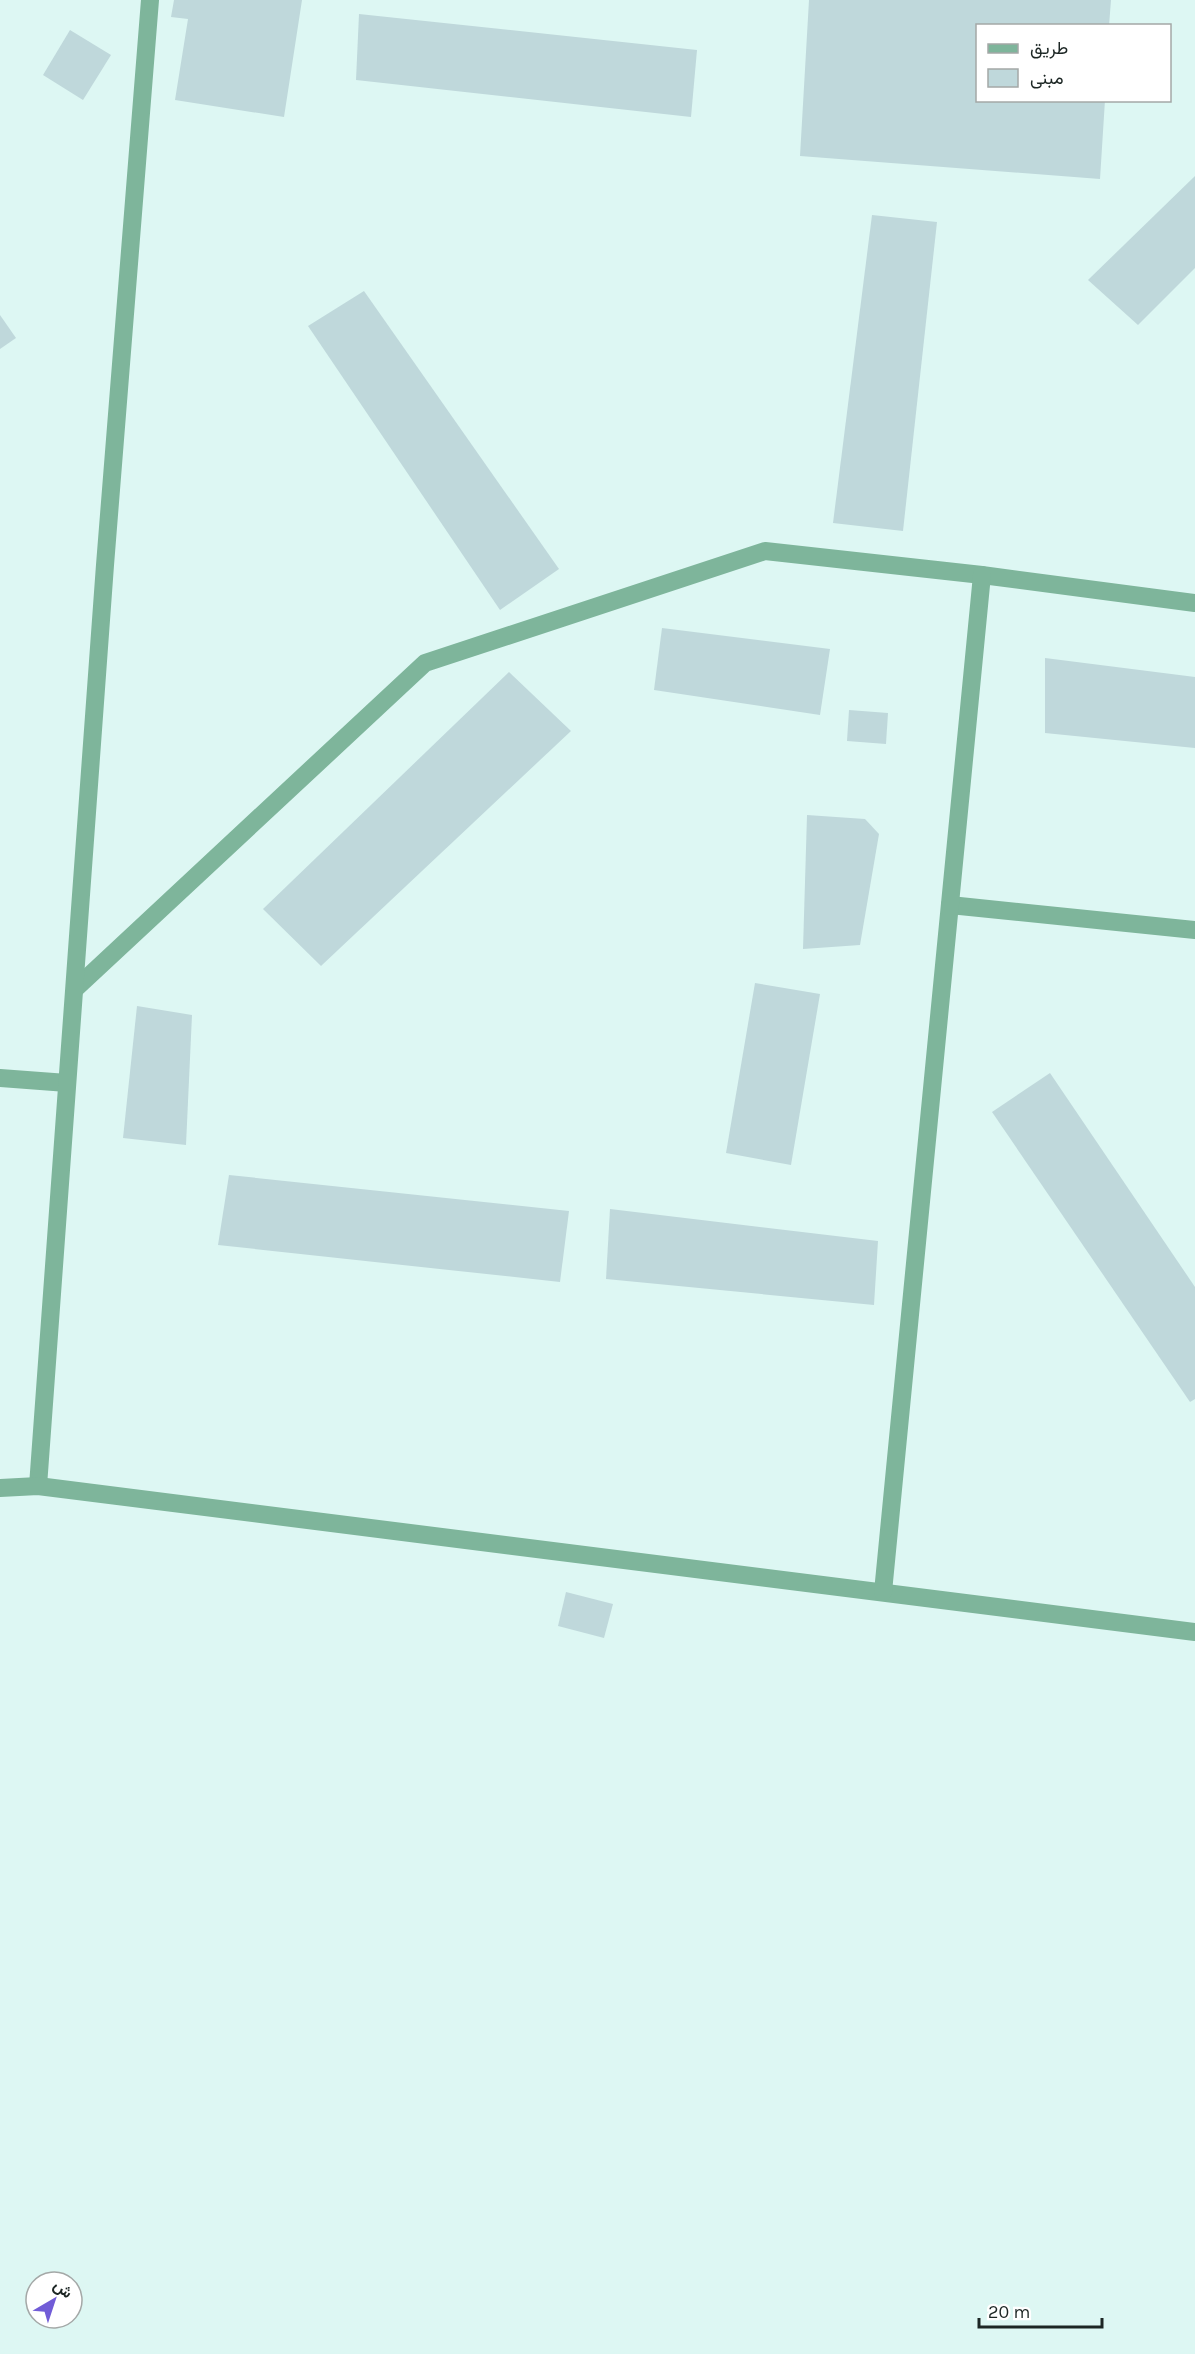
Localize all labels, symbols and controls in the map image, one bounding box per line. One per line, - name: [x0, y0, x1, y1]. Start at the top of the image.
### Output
- legend: [976, 24, 1171, 102]
- text: طريق: [1030, 37, 1068, 59]
- text: مبنى: [1030, 67, 1064, 89]
- north arrow: [24, 2270, 84, 2330]
- text: ش: [50, 2275, 77, 2302]
- scale bar: [979, 2291, 1102, 2329]
- text: 20 m: [988, 2301, 1030, 2323]

